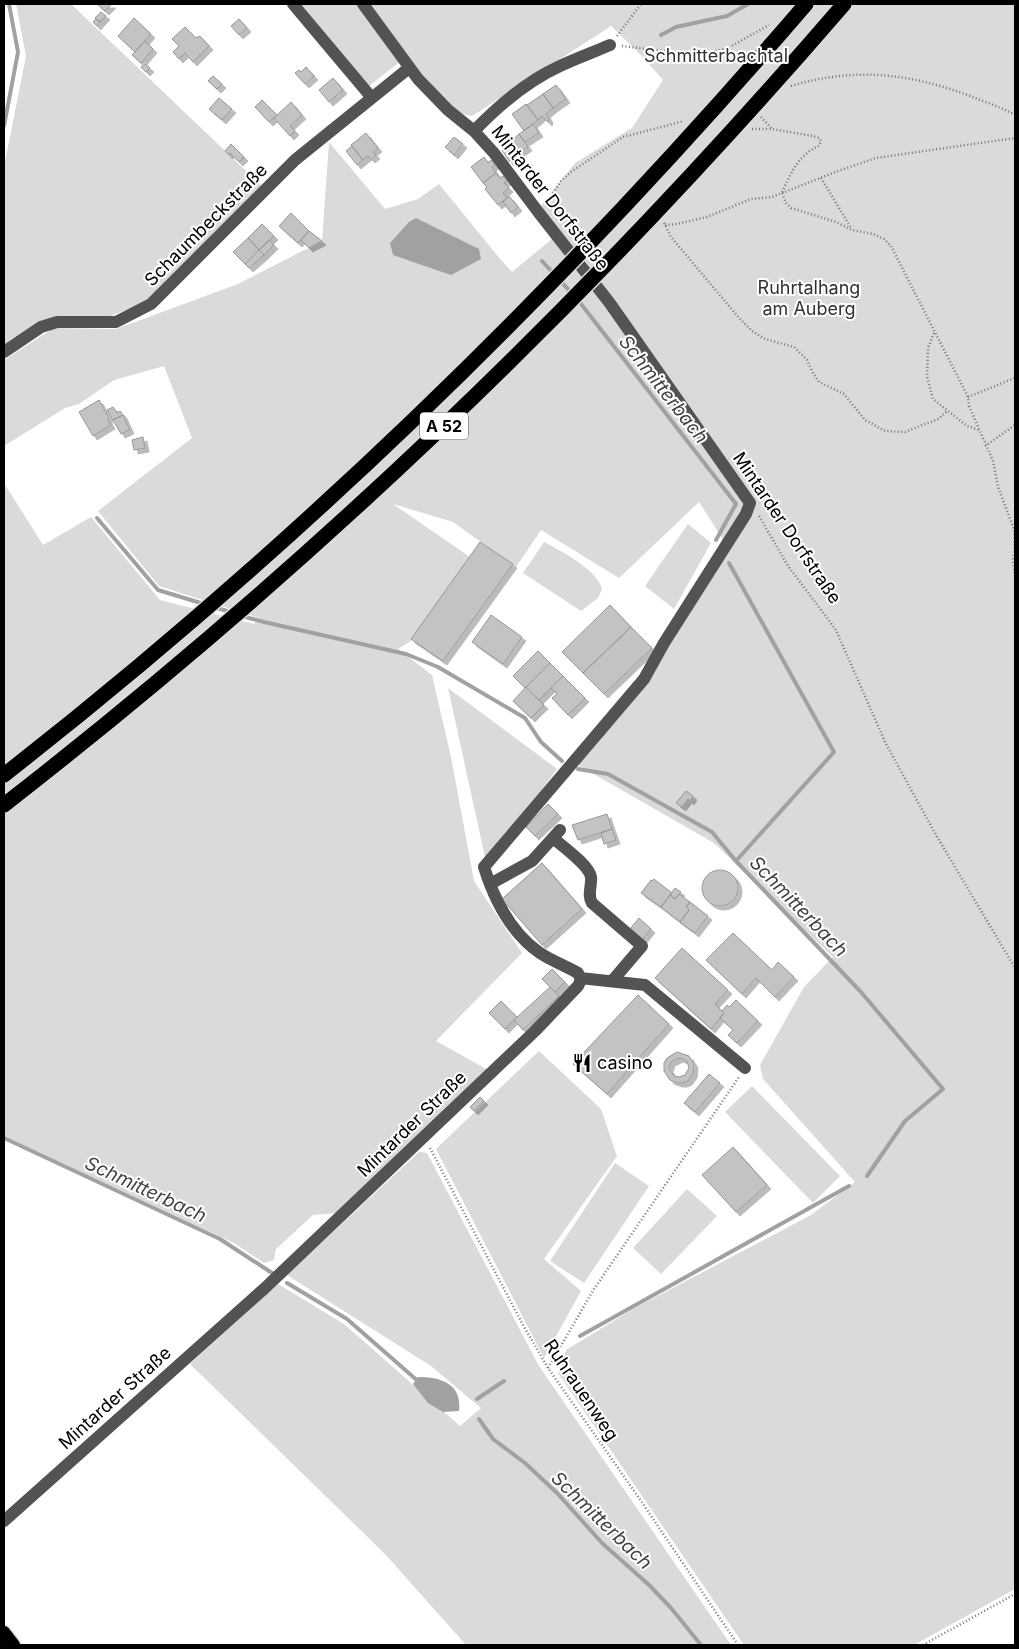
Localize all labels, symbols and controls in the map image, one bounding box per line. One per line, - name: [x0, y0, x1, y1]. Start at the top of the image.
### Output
- park label: Schmitterbachtal: [644, 45, 788, 66]
- street label: Mintarder Dorfstraße: [487, 121, 614, 274]
- street label: Schaumbeckstraße: [140, 159, 271, 290]
- park label: Ruhrtalhang am Auberg: [758, 277, 860, 319]
- water label: Schmitterbach: [614, 331, 713, 448]
- road number: A 52: [420, 412, 468, 440]
- street label: Mintarder Dorfstraße: [729, 448, 846, 607]
- water label: Schmitterbach: [745, 851, 852, 962]
- restaurant icon: casino: [571, 1052, 593, 1074]
- place label: casino: [597, 1052, 653, 1073]
- street label: Mintarder Straße: [353, 1066, 470, 1181]
- water label: Schmitterbach: [81, 1151, 210, 1228]
- street label: Ruhrauenweg: [540, 1335, 623, 1444]
- street label: Mintarder Straße: [54, 1342, 175, 1453]
- water label: Schmitterbach: [546, 1467, 657, 1574]

